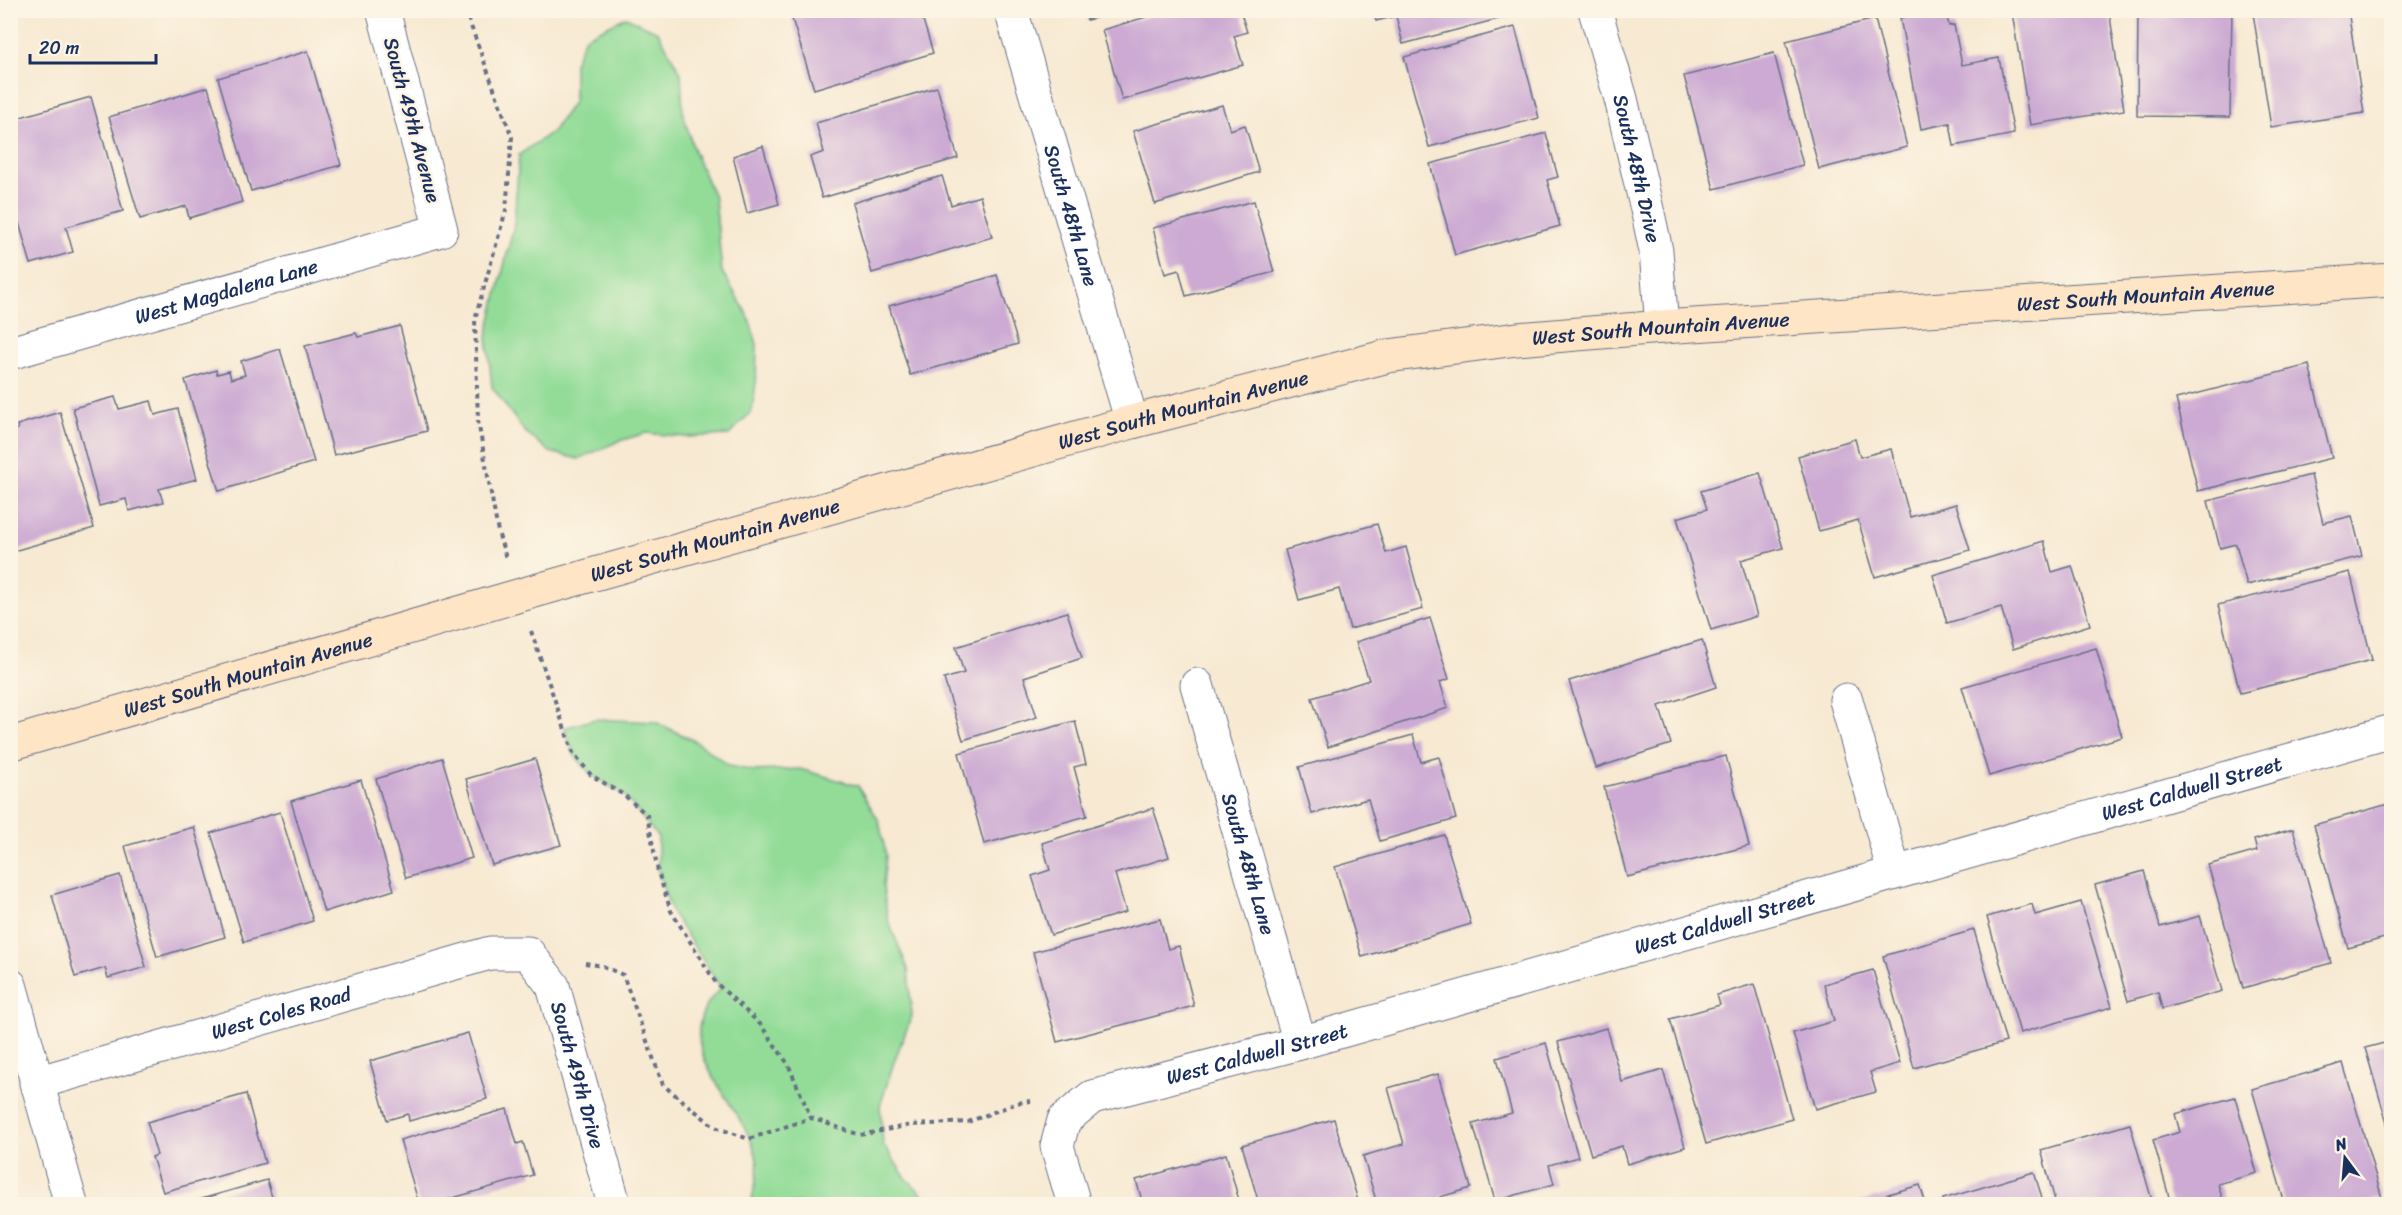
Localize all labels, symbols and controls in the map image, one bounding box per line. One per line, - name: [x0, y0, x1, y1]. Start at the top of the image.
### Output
- scale bar: [30, 27, 156, 65]
- text: 20 m: [39, 32, 79, 64]
- street label: South 49th Avenue: [373, 33, 451, 207]
- street label: South 48th Drive: [1603, 91, 1671, 246]
- street label: South 48th Lane: [1034, 140, 1109, 291]
- street label: West Magdalena Lane: [131, 248, 322, 334]
- street label: West South Mountain Avenue: [2016, 270, 2276, 322]
- street label: West South Mountain Avenue: [1531, 301, 1791, 355]
- street label: West South Mountain Avenue: [1054, 360, 1312, 460]
- street label: West South Mountain Avenue: [586, 488, 844, 592]
- street label: West South Mountain Avenue: [119, 622, 377, 727]
- street label: West Caldwell Street: [2097, 746, 2287, 831]
- street label: South 48th Lane: [1211, 788, 1286, 939]
- street label: West Caldwell Street: [1630, 879, 1819, 964]
- street label: West Coles Road: [207, 976, 357, 1049]
- street label: South 49th Drive: [541, 997, 615, 1153]
- street label: West Caldwell Street: [1162, 1013, 1352, 1095]
- north arrow: [2315, 1128, 2375, 1188]
- text: N: [2331, 1128, 2351, 1160]

